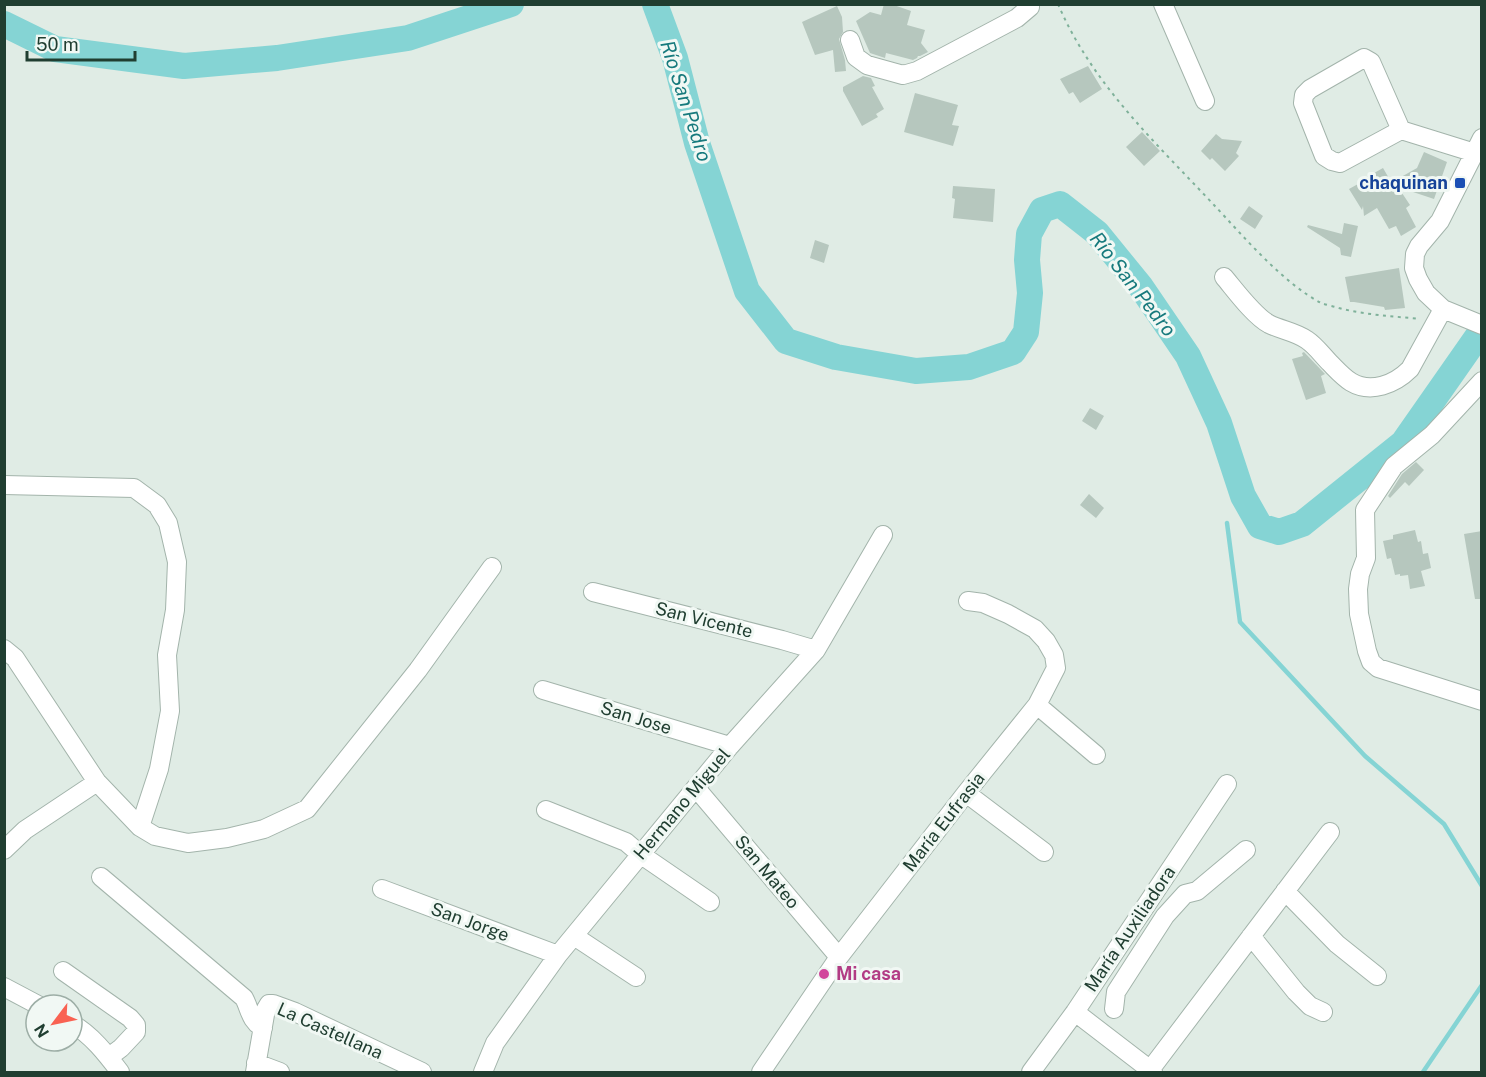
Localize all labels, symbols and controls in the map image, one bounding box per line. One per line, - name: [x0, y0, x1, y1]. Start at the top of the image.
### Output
- scale bar: [27, 24, 135, 62]
- text: 50 m: [36, 34, 79, 55]
- water label: Río San Pedro: [655, 37, 717, 165]
- place label: chaquinan: [1359, 172, 1448, 193]
- marker: chaquinan: [1453, 176, 1467, 190]
- water label: Río San Pedro: [1085, 227, 1181, 341]
- street label: San Vicente: [653, 597, 755, 642]
- street label: San Jose: [598, 697, 674, 738]
- street label: Hermano Miguel: [629, 744, 734, 864]
- street label: María Eufrasia: [898, 768, 989, 876]
- street label: San Mateo: [731, 831, 804, 913]
- street label: María Auxiliadora: [1080, 862, 1179, 995]
- street label: San Jorge: [428, 898, 512, 945]
- place label: Mi casa: [836, 963, 901, 984]
- marker: Mi casa: [817, 967, 831, 981]
- north arrow: [24, 993, 84, 1053]
- street label: La Castellana: [274, 998, 386, 1063]
- text: N: [30, 1020, 53, 1041]

